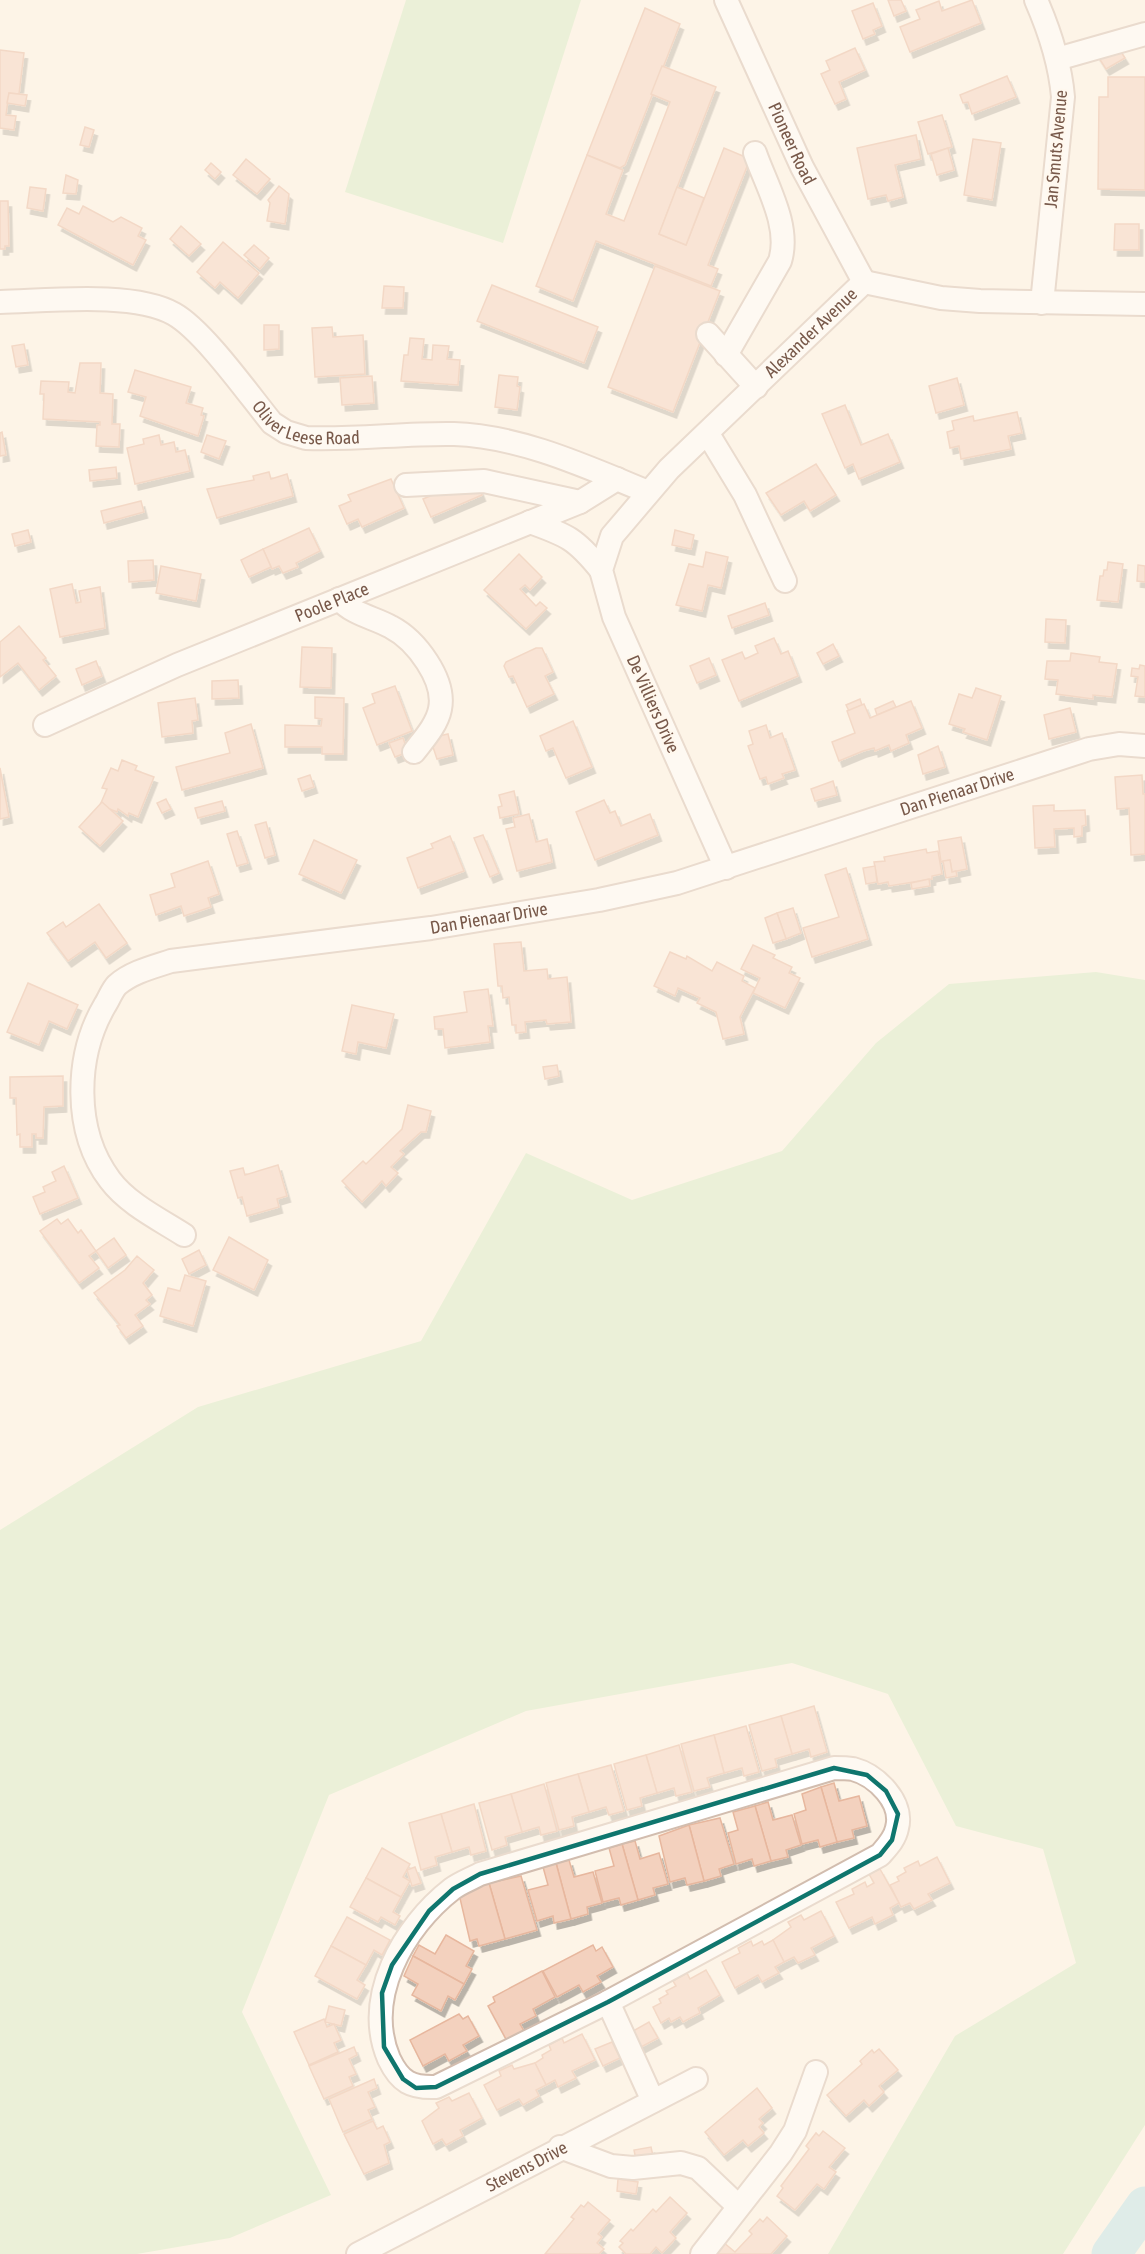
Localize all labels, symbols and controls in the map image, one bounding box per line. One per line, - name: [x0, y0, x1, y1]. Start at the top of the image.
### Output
- street label: Jan Smuts Avenue: [1040, 89, 1071, 209]
- street label: Pioneer Road: [764, 99, 821, 188]
- street label: Alexander Avenue: [760, 283, 861, 382]
- street label: Oliver Leese Road: [248, 396, 360, 448]
- street label: Poole Place: [292, 578, 372, 626]
- street label: De Villiers Drive: [623, 652, 684, 756]
- street label: Dan Pienaar Drive: [897, 763, 1017, 820]
- street label: Dan Pienaar Drive: [428, 898, 549, 938]
- street label: Stevens Drive: [482, 2137, 571, 2196]

